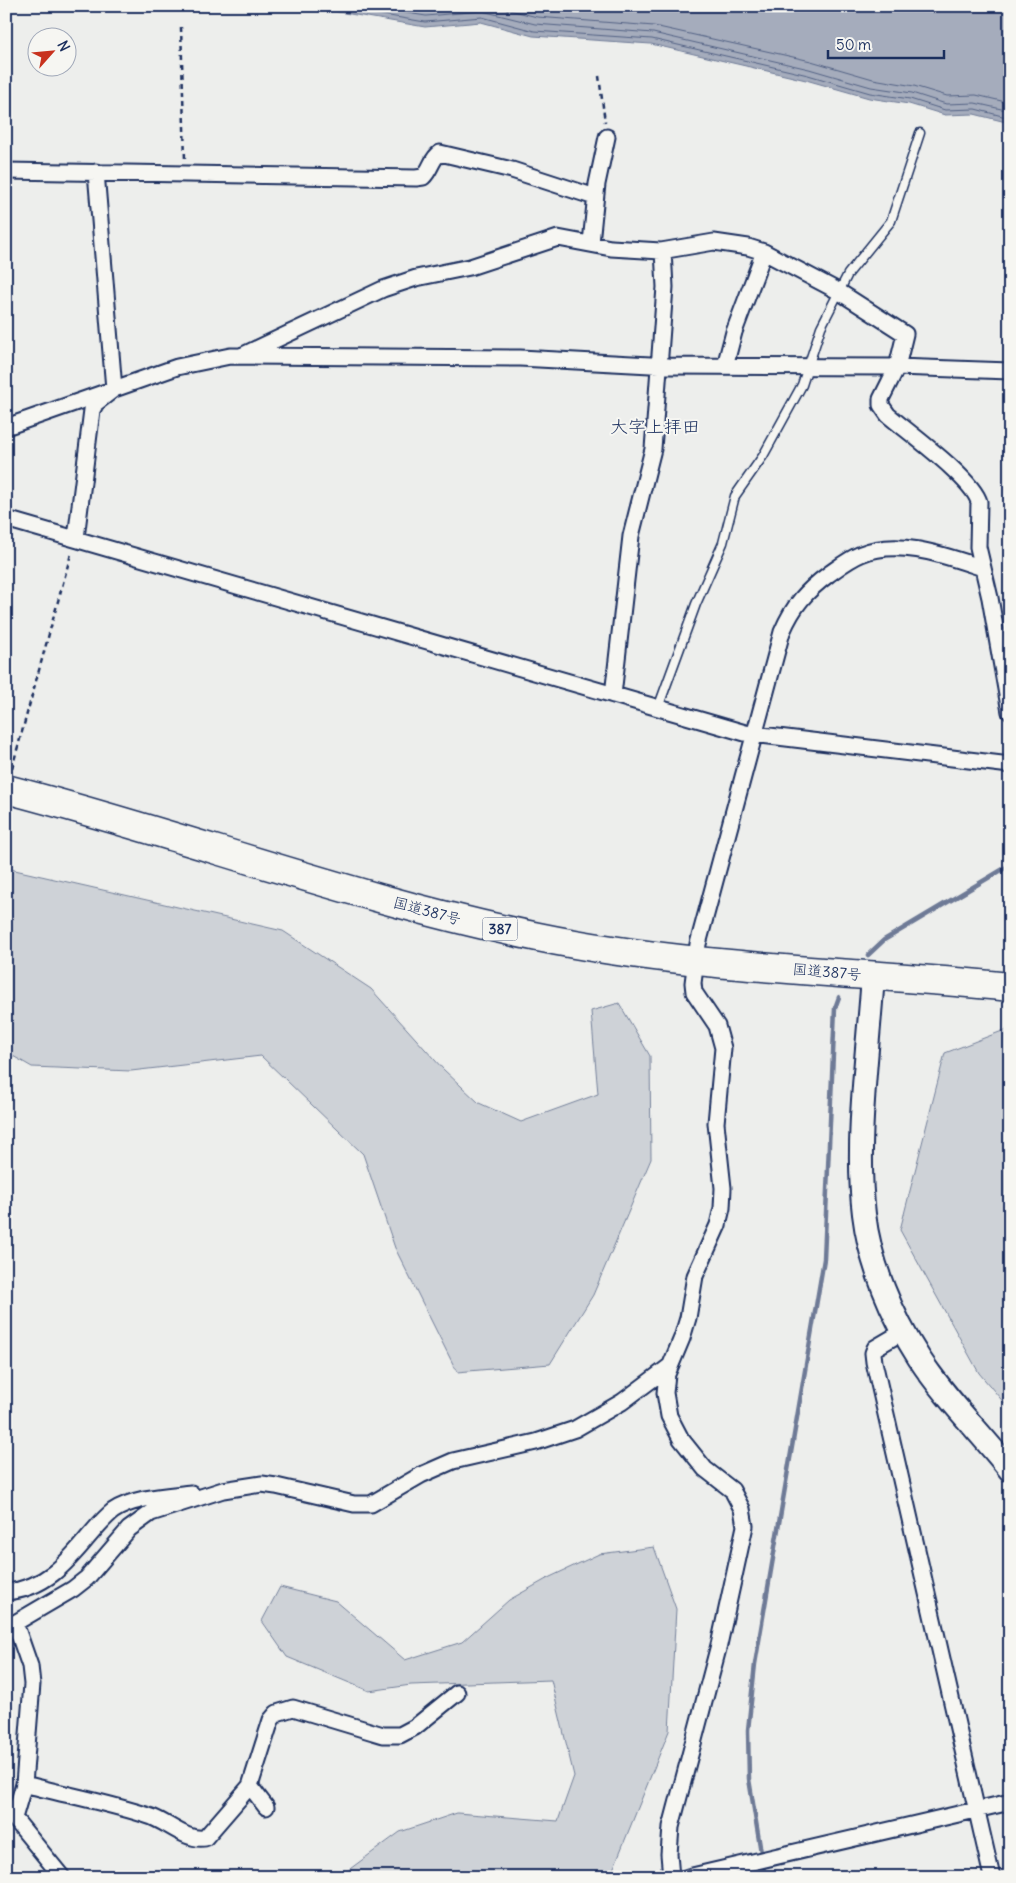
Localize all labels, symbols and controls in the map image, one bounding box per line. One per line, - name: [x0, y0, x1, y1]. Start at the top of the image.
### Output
- north arrow: [28, 28, 78, 78]
- scale bar: [828, 28, 945, 60]
- text: 50 m: [836, 35, 871, 54]
- text: N: [53, 38, 74, 54]
- district label: 大字上拝田: [610, 415, 700, 438]
- street label: 国道387号: [391, 892, 463, 929]
- road number: 387: [482, 918, 518, 941]
- street label: 国道387号: [792, 959, 862, 984]

